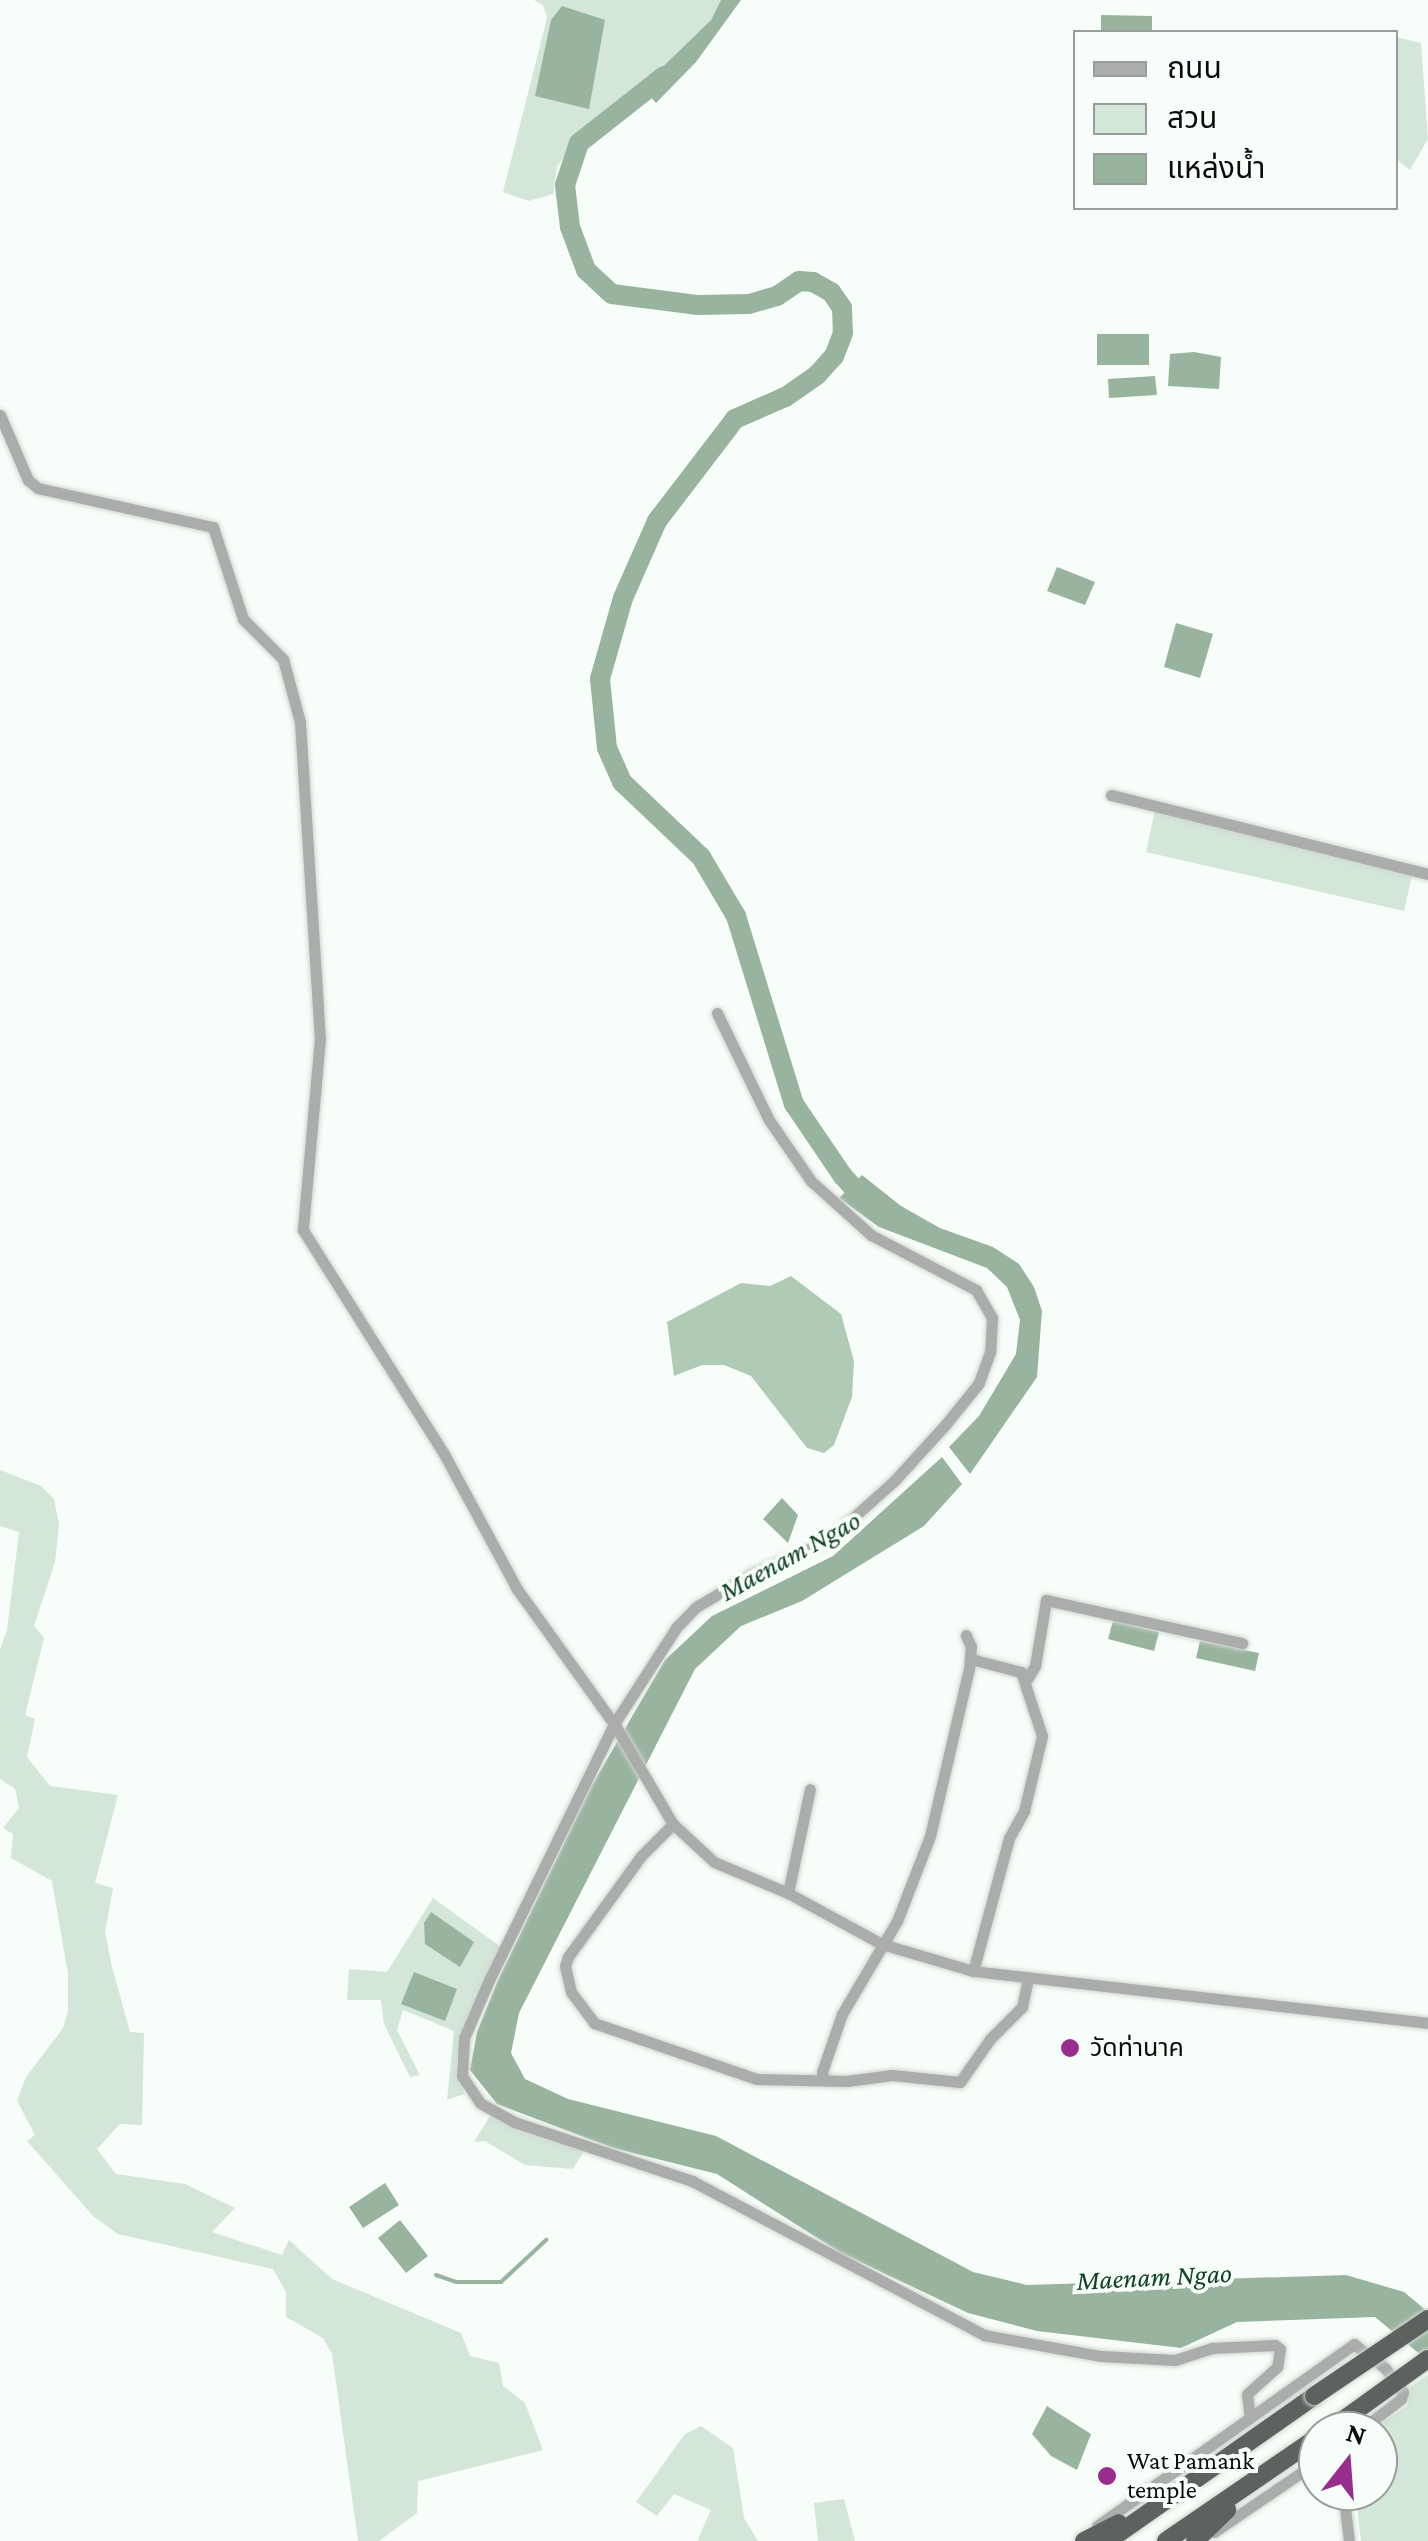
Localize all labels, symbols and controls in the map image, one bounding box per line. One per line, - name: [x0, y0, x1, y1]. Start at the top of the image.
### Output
- legend: [1073, 30, 1398, 210]
- text: ถนน: [1167, 51, 1222, 84]
- text: สวน: [1167, 101, 1217, 134]
- text: แหล่งน้ำ: [1167, 151, 1265, 184]
- water label: Maenam Ngao: [714, 1504, 866, 1608]
- place label: วัดท่านาค: [1090, 2033, 1184, 2063]
- marker: วัดท่านาค: [1059, 2037, 1081, 2059]
- water label: Maenam Ngao: [1075, 2256, 1233, 2298]
- north arrow: [1298, 2411, 1398, 2511]
- text: N: [1343, 2416, 1370, 2451]
- place label: Wat Pamank temple: [1127, 2447, 1254, 2506]
- marker: Wat Pamank temple: [1096, 2465, 1118, 2487]

